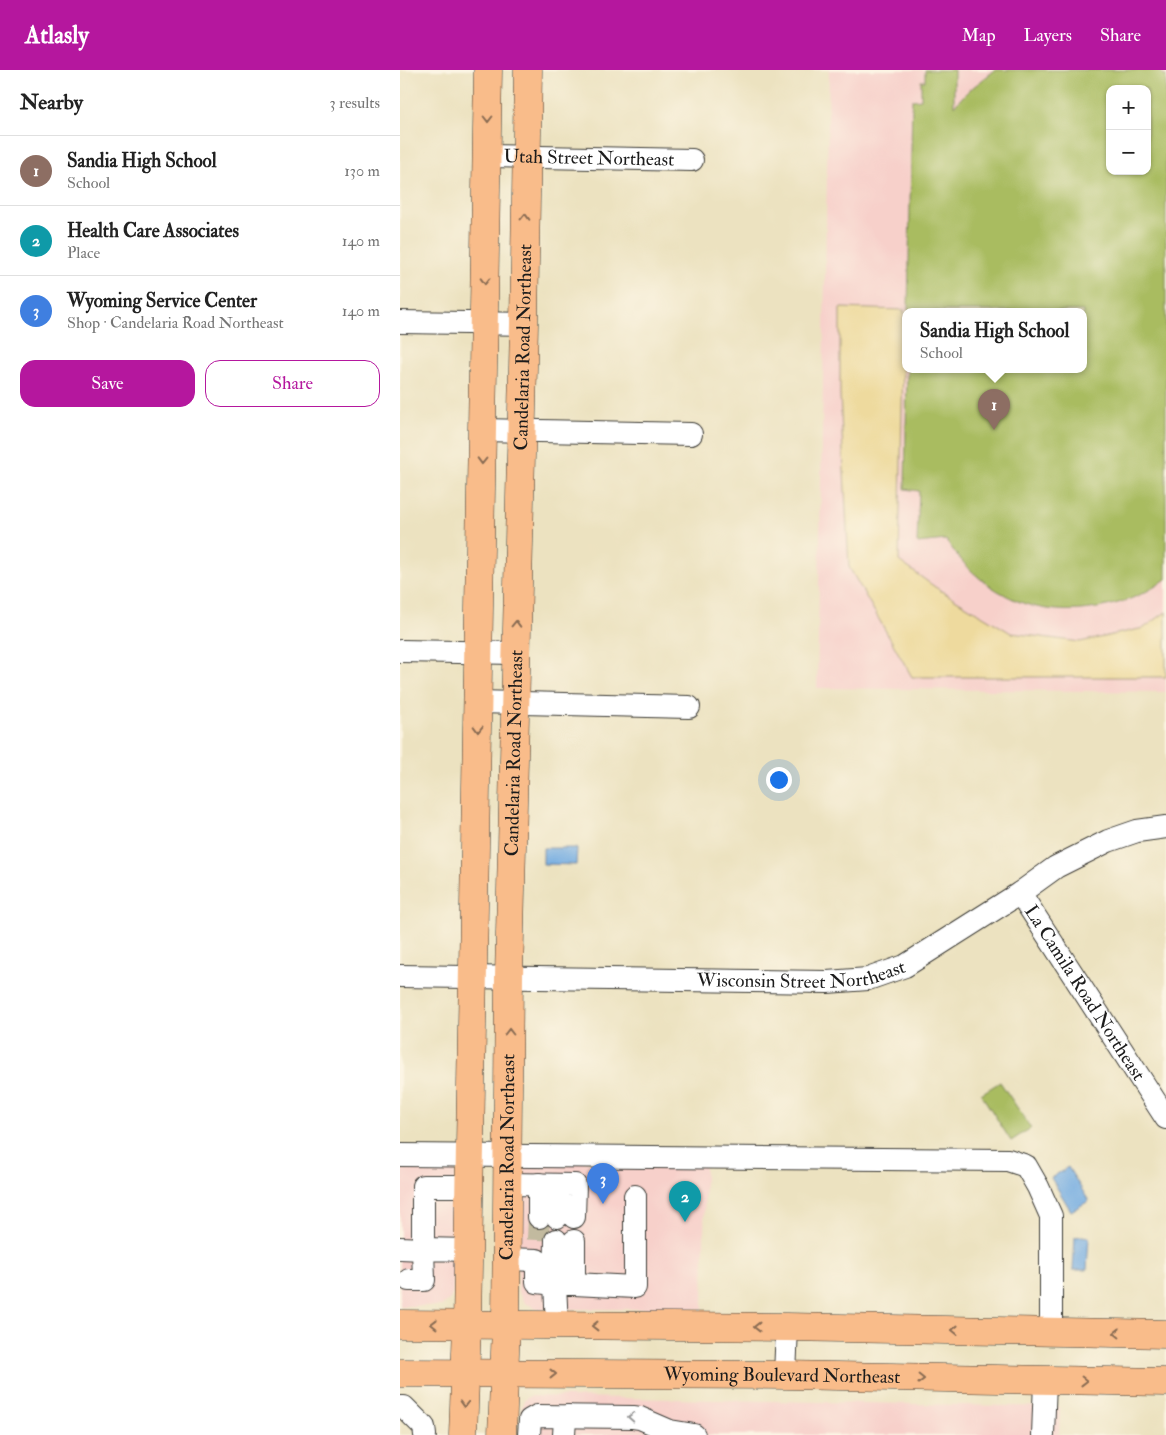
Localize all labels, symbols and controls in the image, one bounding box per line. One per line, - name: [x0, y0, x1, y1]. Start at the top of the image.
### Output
- text: Atlasly: [25, 20, 89, 51]
- text: Map: [962, 24, 996, 47]
- text: Layers: [1024, 24, 1072, 47]
- text: Share: [1100, 24, 1141, 47]
- map controls: [1106, 85, 1151, 175]
- button: +: [1106, 85, 1151, 130]
- text: Nearby: [20, 89, 83, 116]
- text: 3 results: [329, 93, 380, 113]
- one-way arrow: [482, 115, 493, 123]
- button: −: [1106, 130, 1151, 175]
- street label: Utah Street Northeast: [503, 144, 675, 172]
- text: Sandia High School: [67, 149, 217, 173]
- text: 1: [33, 161, 39, 181]
- text: 130 m: [344, 161, 380, 181]
- text: School: [67, 173, 110, 193]
- one-way arrow: [520, 213, 530, 220]
- text: Health Care Associates: [67, 219, 239, 243]
- text: 2: [32, 231, 40, 251]
- text: 140 m: [342, 231, 380, 251]
- text: Place: [67, 243, 100, 263]
- street label: Candelaria Road Northeast: [509, 244, 537, 451]
- one-way arrow: [480, 278, 490, 285]
- text: Wyoming Service Center: [67, 289, 257, 313]
- text: 3: [33, 301, 39, 321]
- text: 140 m: [342, 301, 380, 321]
- popup: [902, 308, 1087, 373]
- text: Shop · Candelaria Road Northeast: [67, 313, 284, 333]
- text: Sandia High School: [920, 319, 1069, 343]
- text: School: [920, 343, 963, 363]
- button: Save: [20, 360, 195, 407]
- button: Share: [205, 360, 380, 407]
- pin: 1: [978, 389, 1010, 430]
- one-way arrow: [477, 458, 487, 465]
- one-way arrow: [511, 620, 522, 628]
- street label: Candelaria Road Northeast: [500, 650, 529, 857]
- one-way arrow: [473, 725, 483, 733]
- your location: [766, 767, 792, 793]
- street label: La Camila Road Northeast: [1019, 900, 1151, 1085]
- street label: Wisconsin Street Northeast: [696, 955, 909, 994]
- one-way arrow: [504, 1027, 514, 1035]
- street label: Candelaria Road Northeast: [495, 1054, 520, 1260]
- pin: 3: [587, 1163, 619, 1204]
- pin: 2: [669, 1181, 701, 1222]
- one-way arrow: [429, 1319, 437, 1330]
- one-way arrow: [591, 1321, 598, 1331]
- one-way arrow: [753, 1322, 761, 1332]
- one-way arrow: [951, 1325, 958, 1335]
- one-way arrow: [1113, 1328, 1121, 1338]
- street label: Wyoming Boulevard Northeast: [663, 1362, 901, 1389]
- one-way arrow: [549, 1369, 557, 1380]
- one-way arrow: [918, 1374, 925, 1384]
- one-way arrow: [1080, 1376, 1088, 1387]
- one-way arrow: [459, 1401, 469, 1409]
- one-way arrow: [626, 1412, 634, 1423]

